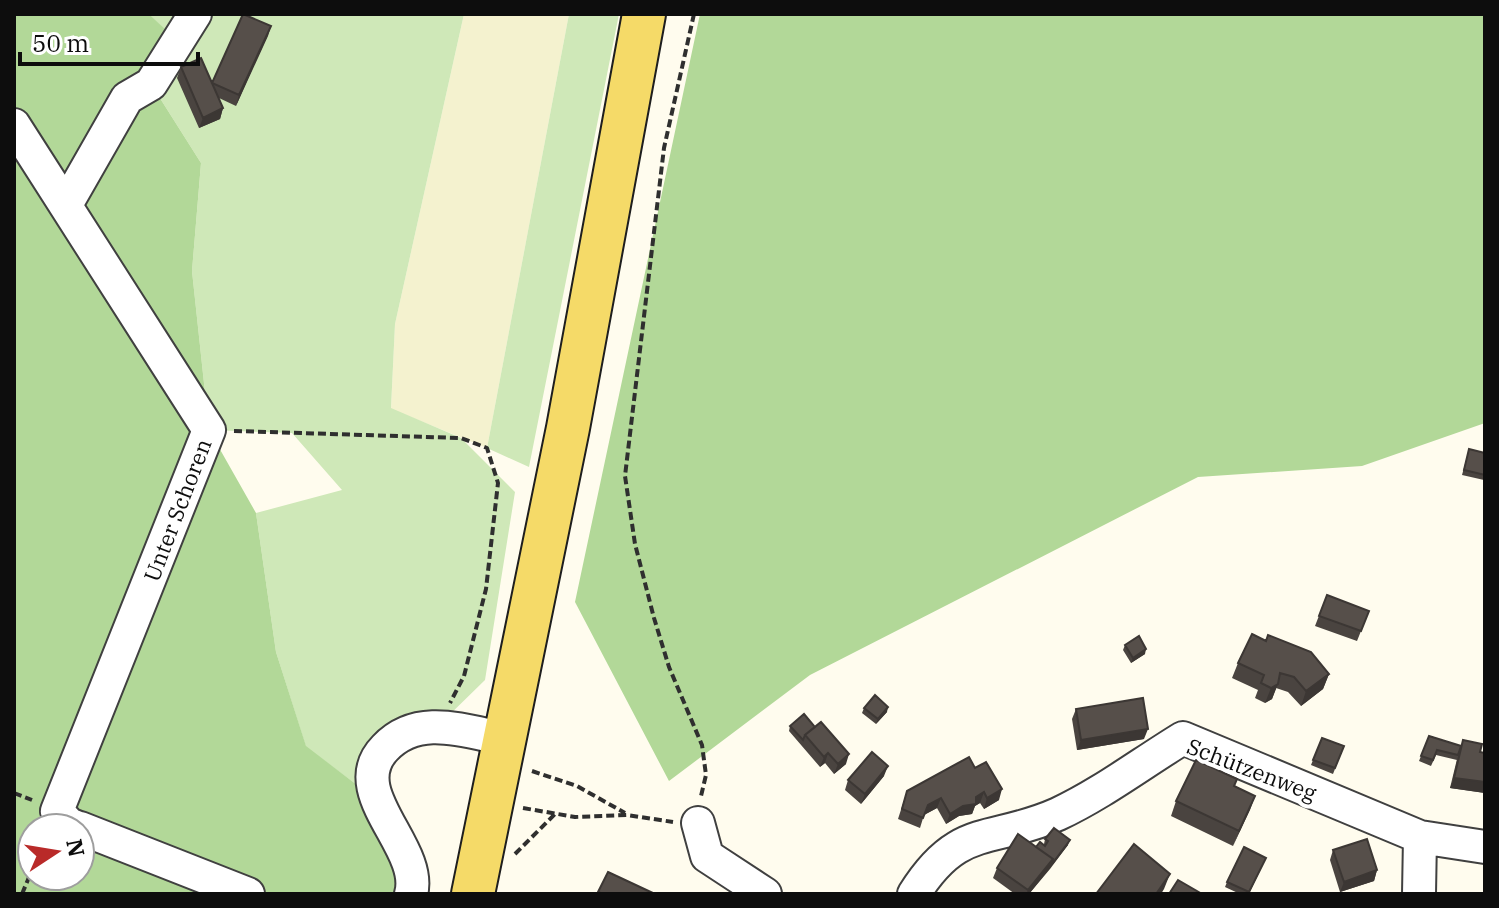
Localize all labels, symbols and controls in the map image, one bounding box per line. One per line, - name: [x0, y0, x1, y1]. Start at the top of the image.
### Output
- scale bar: [20, 16, 198, 66]
- text: 50 m: [32, 27, 89, 59]
- street label: Unter Schoren: [136, 434, 218, 586]
- street label: Schützenweg: [1183, 731, 1321, 807]
- north arrow: [16, 812, 96, 892]
- text: N: [60, 836, 92, 859]

